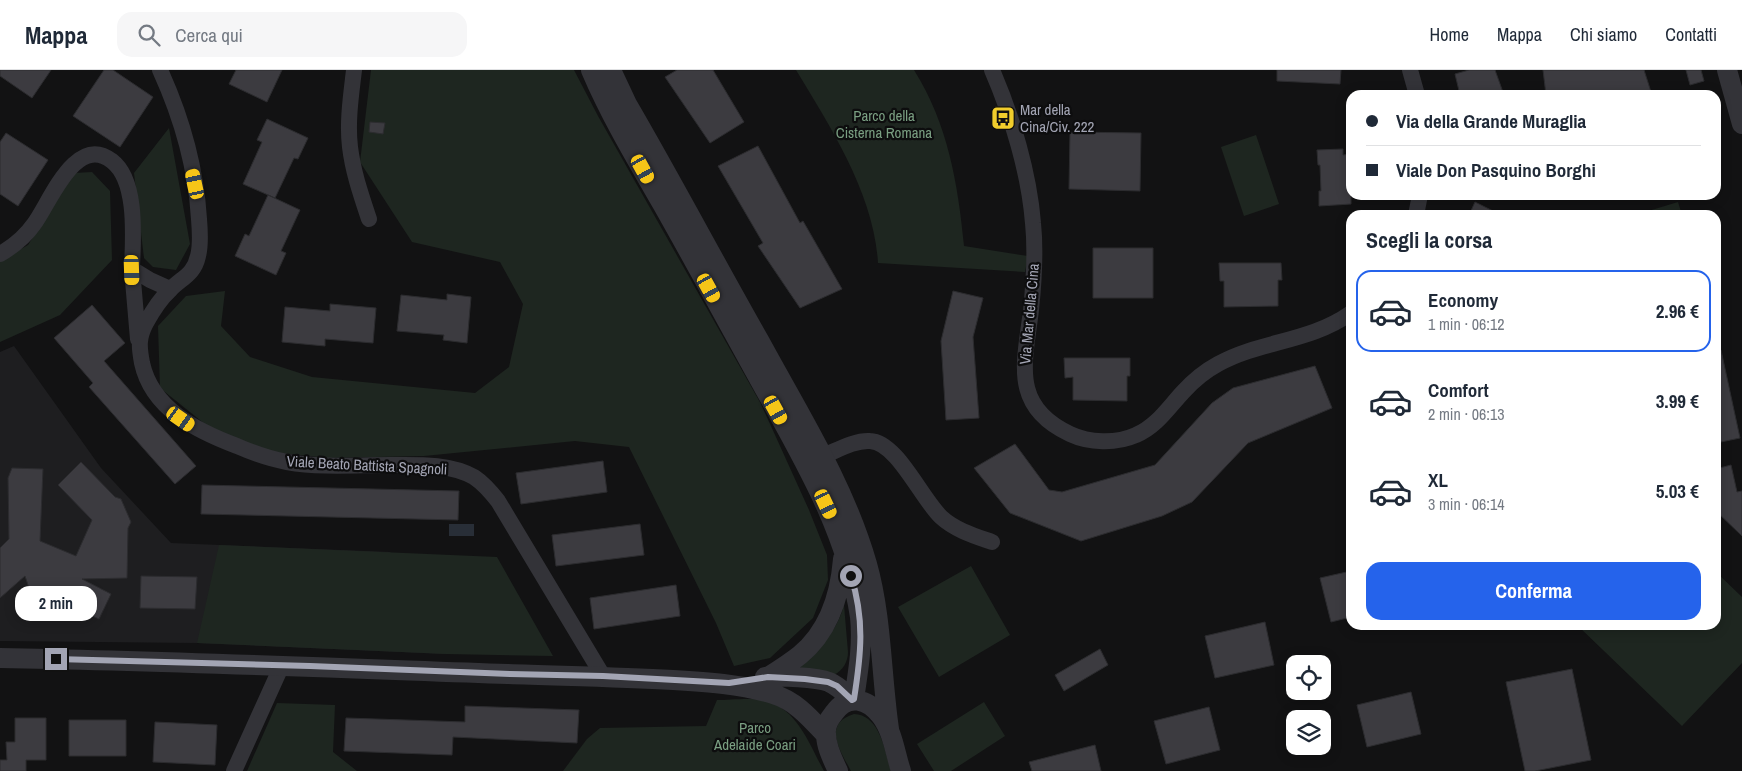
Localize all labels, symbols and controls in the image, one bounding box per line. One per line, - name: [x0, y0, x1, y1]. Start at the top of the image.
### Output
- search box: [117, 12, 467, 57]
- text: Mappa: [25, 19, 87, 51]
- icon: search: [135, 21, 163, 49]
- text: Cerca qui: [175, 22, 243, 48]
- text: Home: [1430, 22, 1469, 47]
- text: Mappa: [1497, 22, 1542, 47]
- text: Chi siamo: [1570, 22, 1637, 47]
- text: Contatti: [1665, 22, 1717, 47]
- place label: Mar della Cina/Civ. 222: [1020, 99, 1094, 137]
- park label: Parco della Cisterna Romana: [836, 105, 932, 143]
- bus stop icon: Mar della Cina/Civ. 222: [990, 105, 1016, 131]
- text: Via della Grande Muraglia: [1396, 108, 1586, 134]
- car: [629, 152, 656, 186]
- text: Viale Don Pasquino Borghi: [1396, 157, 1596, 183]
- car: [184, 168, 205, 200]
- text: Scegli la corsa: [1366, 225, 1492, 255]
- car: [123, 255, 140, 285]
- street label: Via Mar della Cina: [1014, 262, 1044, 366]
- car: [695, 271, 722, 305]
- text: Economy: [1428, 287, 1498, 313]
- icon: car: [1368, 289, 1413, 334]
- text: 2.96 €: [1656, 298, 1699, 324]
- text: 1 min · 06:12: [1428, 313, 1505, 335]
- text: Comfort: [1428, 377, 1489, 403]
- icon: car: [1368, 379, 1413, 424]
- text: 3.99 €: [1656, 388, 1699, 414]
- car: [762, 393, 789, 427]
- text: 2 min · 06:13: [1428, 403, 1505, 425]
- car: [164, 404, 197, 434]
- street label: Viale Beato Battista Spagnoli: [286, 450, 448, 480]
- text: XL: [1428, 467, 1448, 493]
- icon: car: [1368, 469, 1413, 514]
- text: 5.03 €: [1656, 478, 1699, 504]
- car: [812, 487, 839, 521]
- text: 3 min · 06:14: [1428, 493, 1505, 515]
- button: Conferma: [1366, 562, 1701, 620]
- route start: [840, 565, 862, 587]
- callout: 2 min: [15, 586, 97, 622]
- text: 2 min: [39, 592, 73, 614]
- route end: [45, 648, 67, 670]
- map controls: [1286, 655, 1331, 755]
- button: locate: [1286, 655, 1331, 700]
- button: layers: [1286, 710, 1331, 755]
- park label: Parco Adelaide Coari: [713, 717, 796, 755]

